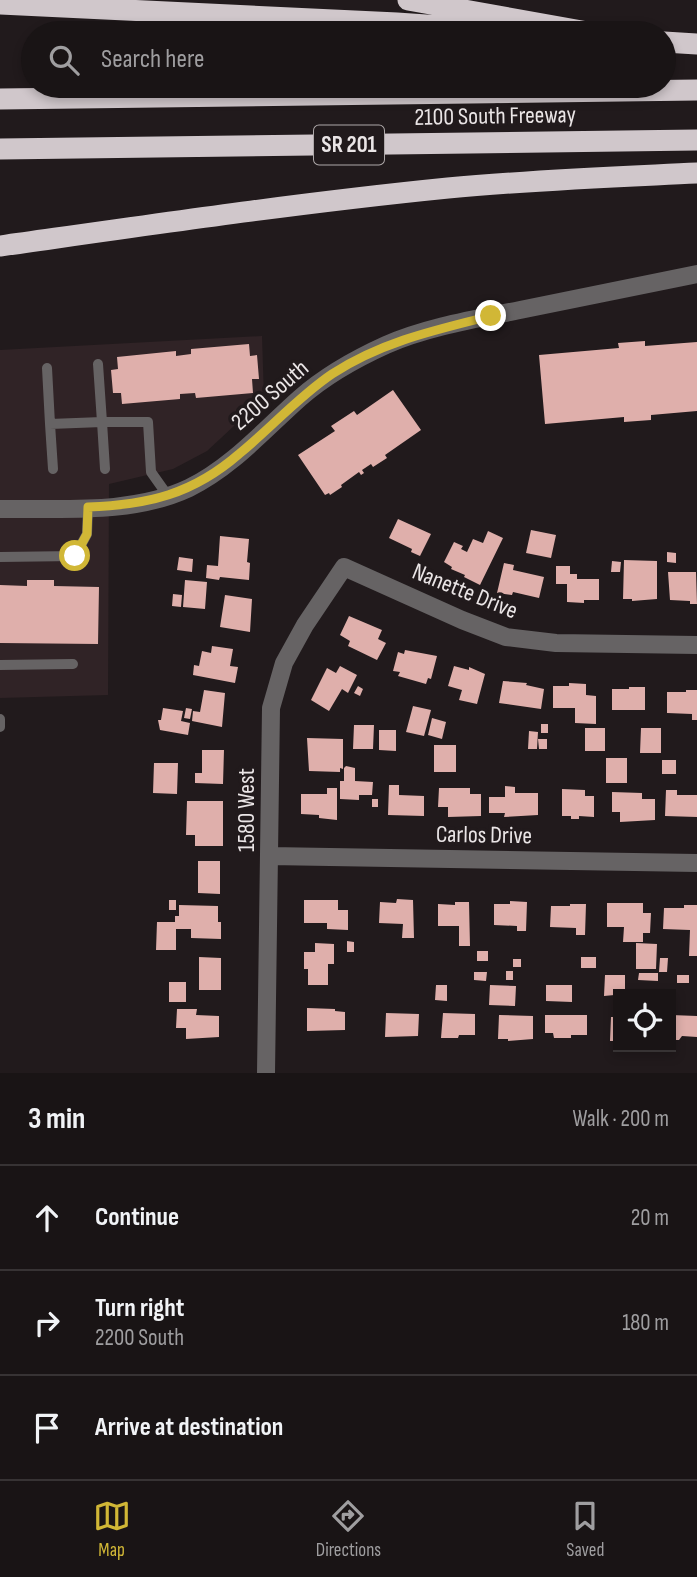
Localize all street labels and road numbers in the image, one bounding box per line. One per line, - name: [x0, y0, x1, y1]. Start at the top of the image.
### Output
- street label: 2100 South Freeway: [414, 100, 576, 132]
- road number: SR 201: [314, 126, 384, 164]
- street label: 2200 South: [225, 354, 315, 436]
- street label: Nanette Drive: [408, 557, 522, 625]
- street label: 1580 West: [232, 768, 261, 852]
- street label: Carlos Drive: [436, 820, 532, 850]

